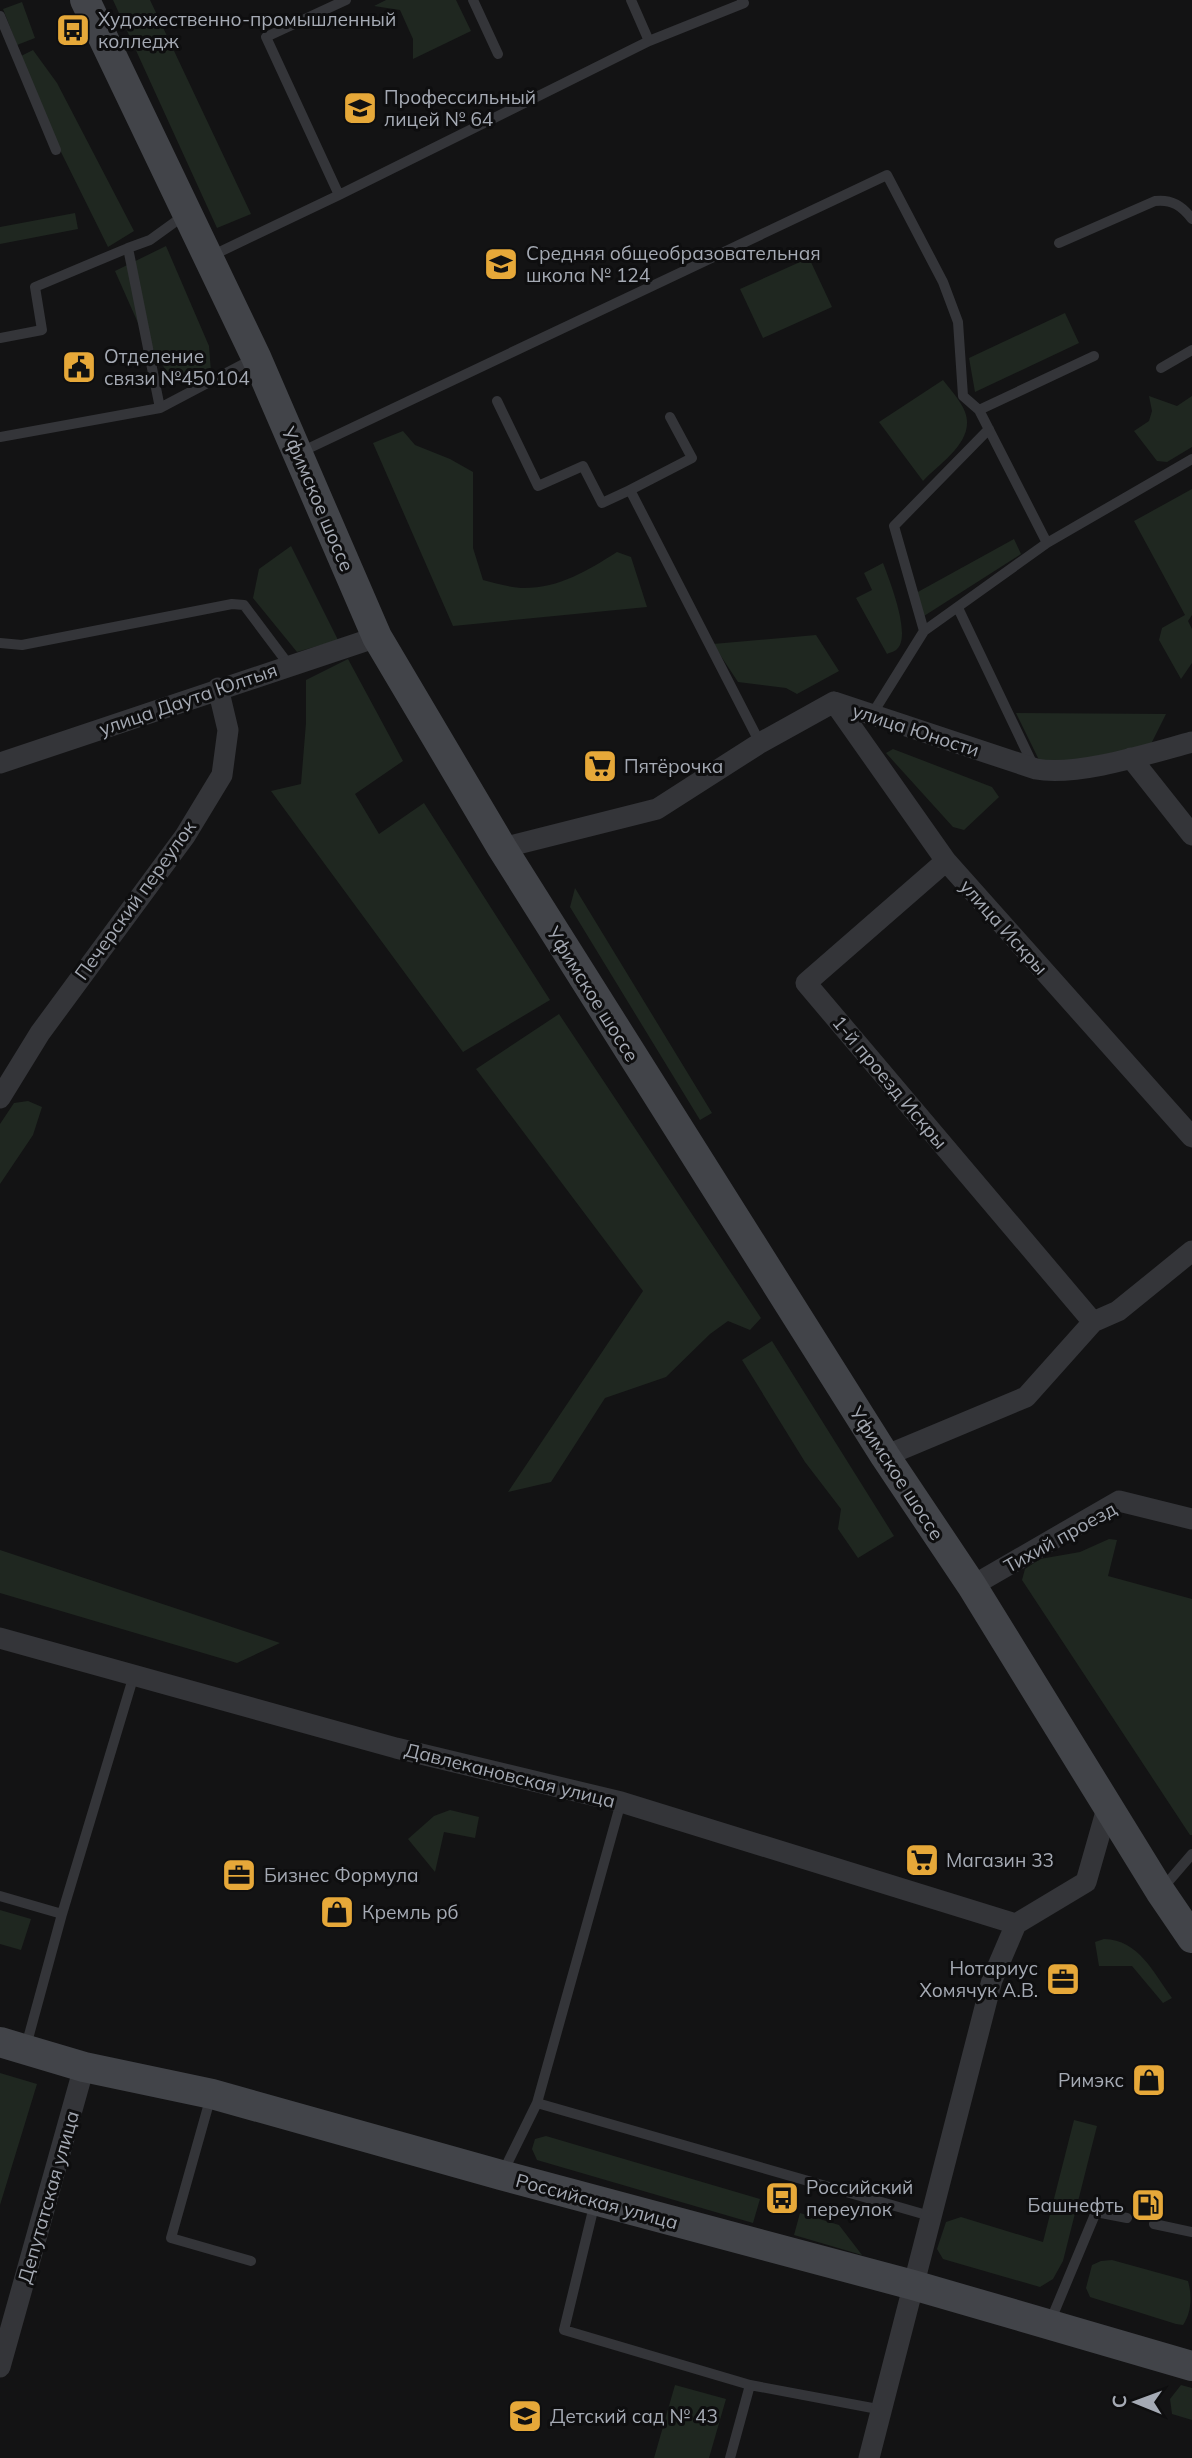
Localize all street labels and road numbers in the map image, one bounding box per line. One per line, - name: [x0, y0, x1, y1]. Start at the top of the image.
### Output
- street label: Уфимское шоссе: [276, 422, 359, 575]
- street label: улица Даута Юлтыя: [96, 657, 280, 741]
- street label: улица Юности: [849, 698, 983, 762]
- street label: Печерский переулок: [69, 815, 201, 984]
- street label: улица Искры: [955, 874, 1053, 980]
- street label: Уфимское шоссе: [541, 921, 644, 1066]
- street label: 1-й проезд Искры: [827, 1011, 953, 1153]
- street label: Уфимское шоссе: [844, 1401, 949, 1544]
- street label: Тихий проезд: [999, 1496, 1121, 1578]
- street label: Давлекановская улица: [402, 1737, 618, 1813]
- street label: Депутатская улица: [12, 2108, 84, 2286]
- street label: Российская улица: [513, 2168, 681, 2234]

